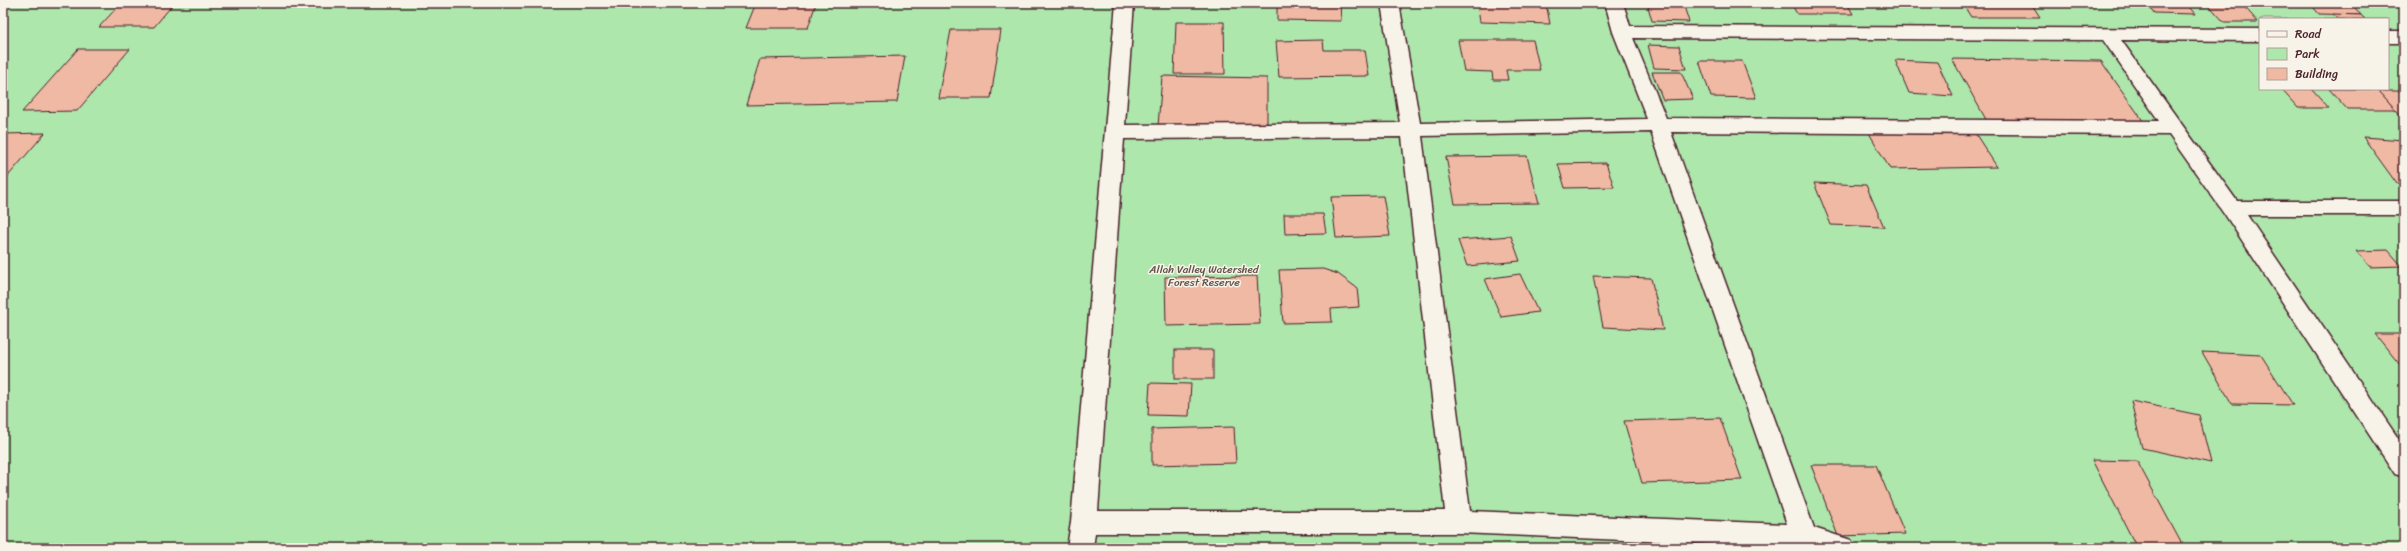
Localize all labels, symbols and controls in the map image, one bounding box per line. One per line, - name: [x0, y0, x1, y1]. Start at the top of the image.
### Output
- legend: [2259, 18, 2389, 90]
- text: Road: [2295, 23, 2322, 45]
- text: Park: [2295, 43, 2320, 65]
- text: Building: [2295, 63, 2338, 85]
- park label: Allah Valley Watershed Forest Reserve: [1148, 260, 1260, 292]

